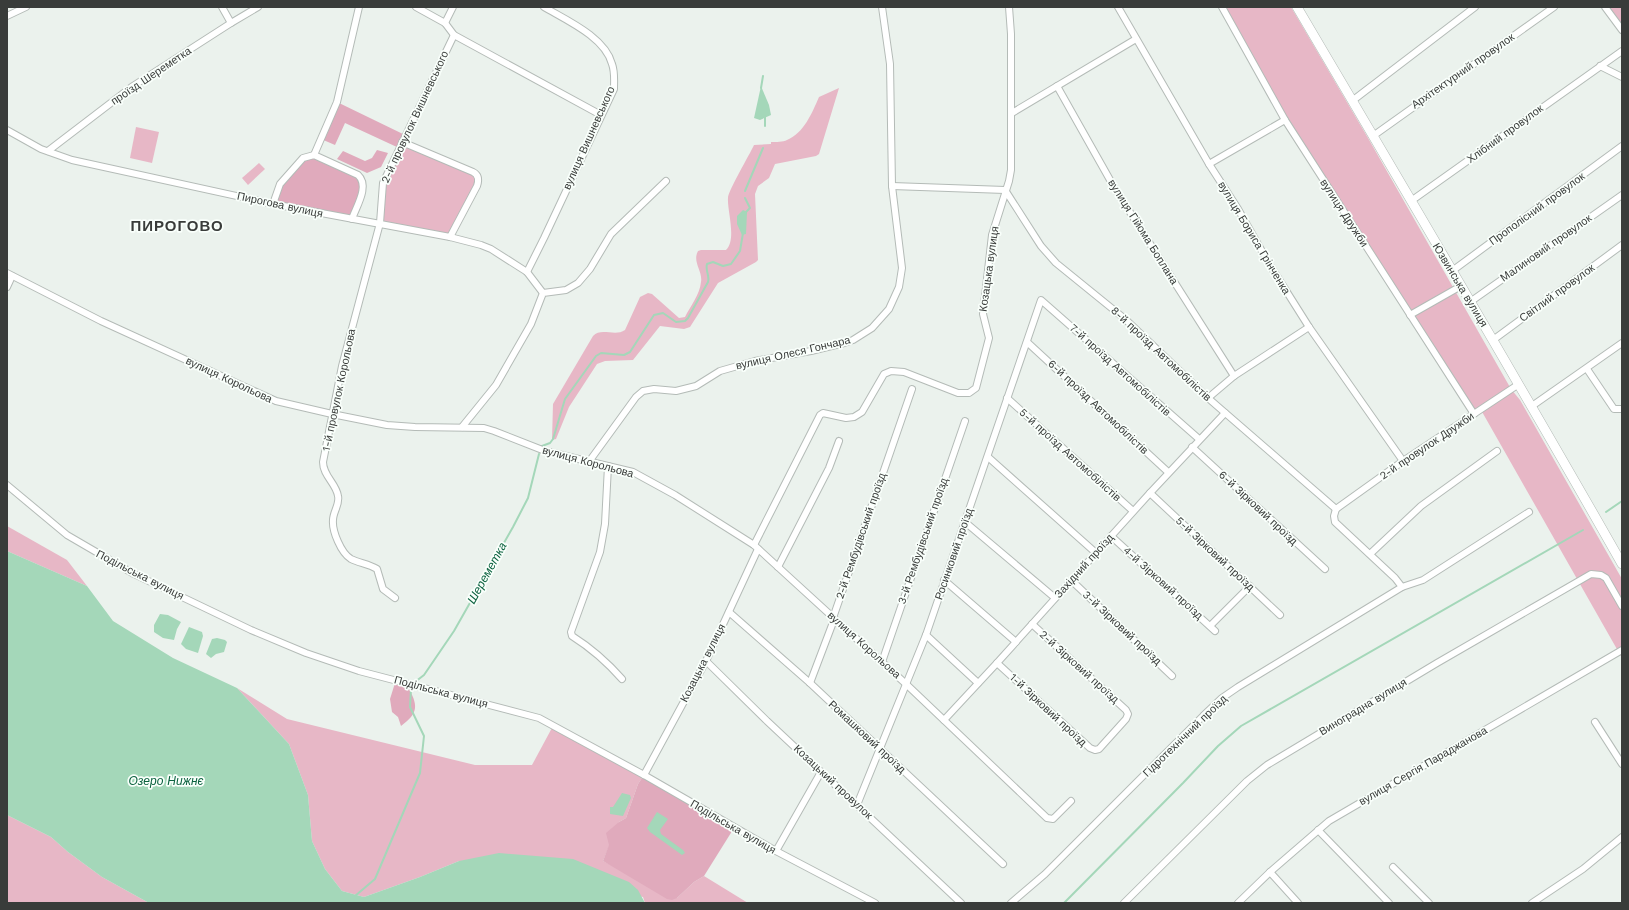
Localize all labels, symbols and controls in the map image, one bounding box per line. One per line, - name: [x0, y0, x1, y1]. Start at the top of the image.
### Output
- street label: Архітектурний провулок: [1409, 30, 1517, 111]
- street label: проїзд Шереметка: [108, 44, 194, 108]
- street label: 2-й провулок Вишневського: [379, 49, 451, 185]
- street label: вулиця Вишневського: [560, 84, 618, 192]
- street label: Хлібний провулок: [1464, 102, 1546, 166]
- street label: Прополісний провулок: [1487, 170, 1587, 248]
- street label: вулиця Гійома Боплана: [1105, 177, 1181, 288]
- street label: вулиця Дружби: [1317, 177, 1371, 249]
- street label: вулиця Бориса Грінченка: [1215, 179, 1293, 298]
- street label: Пирогова вулиця: [236, 190, 324, 220]
- street label: Малиновий провулок: [1498, 211, 1594, 284]
- district label: ПИРОГОВО: [130, 217, 224, 235]
- street label: Козацька вулиця: [977, 225, 1001, 313]
- street label: Юзвинська вулиця: [1430, 240, 1490, 330]
- street label: Світлий провулок: [1517, 261, 1597, 325]
- street label: 8-й проїзд Автомобілістів: [1108, 304, 1214, 404]
- street label: 7-й проїзд Автомобілістів: [1067, 321, 1173, 419]
- street label: 1-й провулок Корольова: [320, 327, 359, 452]
- street label: вулиця Олеся Гончара: [734, 333, 852, 373]
- street label: вулиця Корольова: [184, 354, 275, 406]
- street label: 6-й проїзд Автомобілістів: [1045, 357, 1151, 457]
- street label: 5-й проїзд Автомобілістів: [1017, 406, 1124, 504]
- street label: 2-й провулок Дружби: [1377, 410, 1477, 482]
- street label: вулиця Корольова: [541, 444, 636, 481]
- street label: 6-й Зірковий проїзд: [1216, 468, 1300, 548]
- street label: 2-й Рембудівський проїзд: [833, 471, 889, 601]
- street label: 3-й Рембудівський проїзд: [895, 476, 951, 606]
- street label: Росинковий проїзд: [932, 506, 976, 602]
- street label: 5-й Зірковий проїзд: [1173, 514, 1257, 594]
- street label: Західний проїзд: [1052, 531, 1117, 601]
- water label: Шереметка: [464, 540, 510, 606]
- street label: 4-й Зірковий проїзд: [1120, 544, 1206, 623]
- street label: Подільська вулиця: [94, 547, 186, 603]
- street label: 3-й Зірковий проїзд: [1080, 588, 1164, 668]
- street label: вулиця Корольова: [825, 609, 904, 682]
- street label: Козацька вулиця: [678, 622, 728, 704]
- street label: 2-й Зірковий проїзд: [1037, 628, 1122, 706]
- street label: 1-й Зірковий проїзд: [1007, 671, 1090, 749]
- street label: Подільська вулиця: [393, 673, 489, 711]
- street label: Виноградна вулиця: [1317, 676, 1409, 738]
- street label: Гідротехнічний проїзд: [1140, 692, 1230, 780]
- street label: Ромашковий проїзд: [826, 698, 909, 777]
- street label: вулиця Сергія Параджанова: [1357, 723, 1490, 808]
- street label: Козацький провулок: [791, 742, 875, 822]
- water label: Озеро Нижнє: [129, 774, 204, 788]
- street label: Подільська вулиця: [688, 797, 778, 857]

